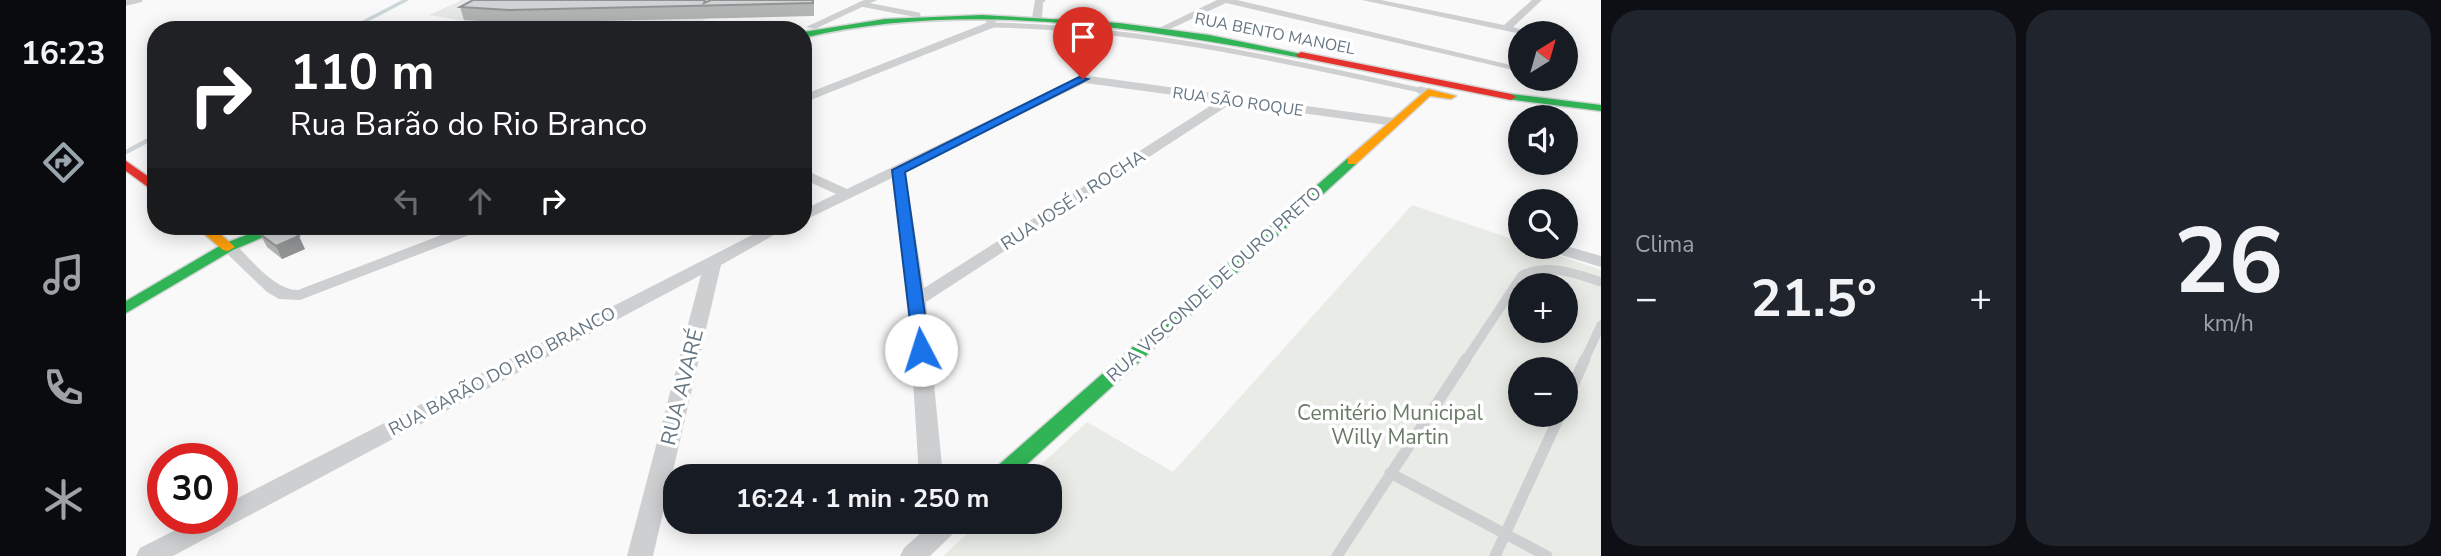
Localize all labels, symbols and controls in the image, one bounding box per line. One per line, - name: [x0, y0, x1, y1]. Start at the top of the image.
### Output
- pin: [1053, 7, 1113, 79]
- street label: RUA BENTO MANOEL: [1193, 8, 1357, 60]
- icon: arrive: [1064, 18, 1102, 56]
- north arrow: [1508, 21, 1578, 91]
- map controls: [1508, 21, 1578, 427]
- text: 16:23: [21, 32, 105, 75]
- text: 110 m: [290, 39, 434, 106]
- icon: right: [175, 49, 266, 140]
- street label: RUA SÃO ROQUE: [1171, 82, 1305, 122]
- text: Rua Barão do Rio Branco: [290, 103, 647, 146]
- button: sound: [1508, 105, 1578, 175]
- icon: directions: [39, 138, 88, 187]
- street label: RUA JOSÉ J. ROCHA: [996, 144, 1150, 256]
- street label: RUA VISCONDE DE OURO PRETO: [1101, 181, 1327, 387]
- icon: left: [388, 182, 426, 220]
- icon: ahead: [461, 182, 499, 220]
- icon: right: [534, 182, 572, 220]
- button: search: [1508, 189, 1578, 259]
- text: 26: [2174, 200, 2283, 324]
- text: Clima: [1635, 229, 1695, 260]
- icon: music: [39, 250, 88, 299]
- text: 21.5°: [1750, 263, 1877, 334]
- button: +: [1508, 273, 1578, 343]
- text: −: [1635, 273, 1658, 324]
- text: +: [1969, 273, 1992, 324]
- street label: RUA BARÃO DO RIO BRANCO: [384, 301, 620, 441]
- text: km/h: [2203, 308, 2254, 339]
- position arrow: [884, 313, 958, 387]
- street label: RUA AVARÉ: [654, 326, 710, 448]
- button: −: [1508, 357, 1578, 427]
- icon: phone: [39, 363, 88, 412]
- park label: Cemitério Municipal Willy Martin: [1297, 399, 1484, 451]
- speed limit sign: 30: [147, 443, 238, 534]
- icon: climate: [39, 475, 88, 524]
- text: 16:24 · 1 min · 250 m: [736, 481, 989, 516]

